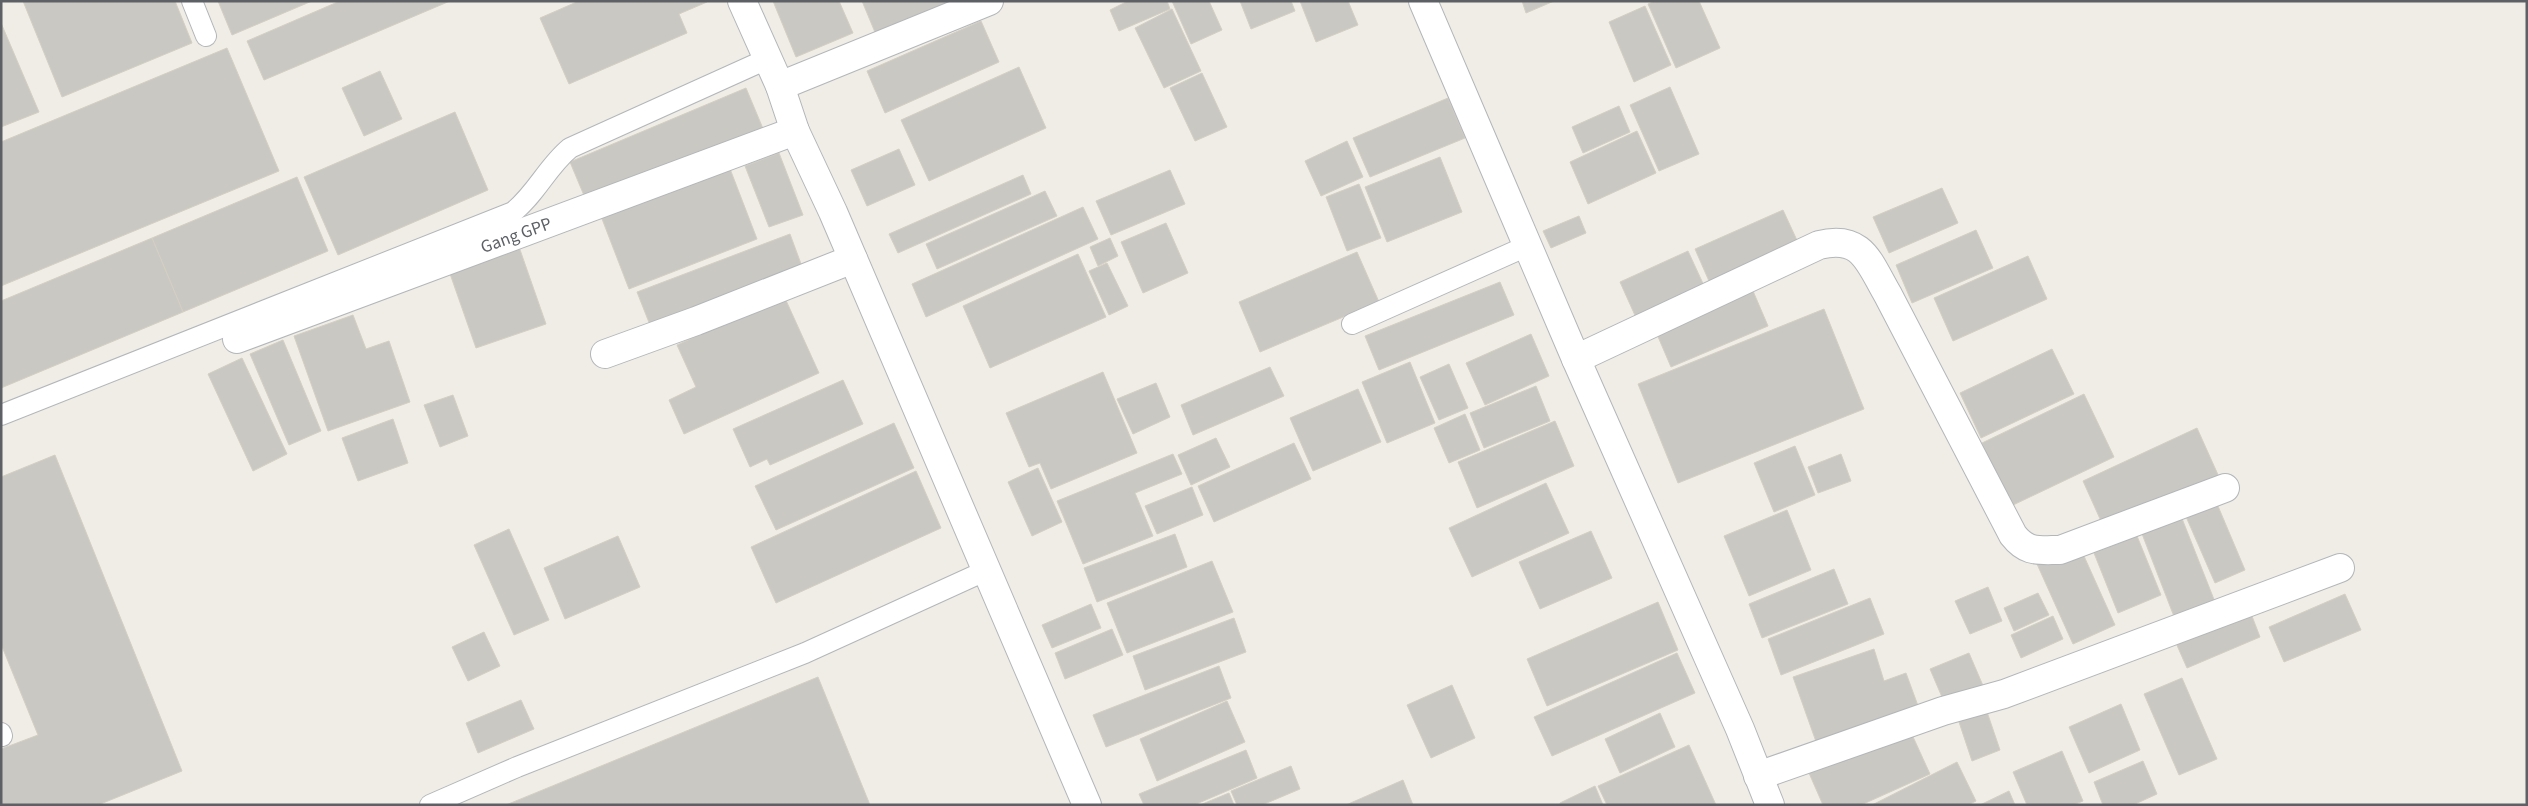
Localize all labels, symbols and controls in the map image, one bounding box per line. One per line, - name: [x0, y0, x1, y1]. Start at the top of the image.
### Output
- street label: Gang GPP: [477, 211, 555, 260]

